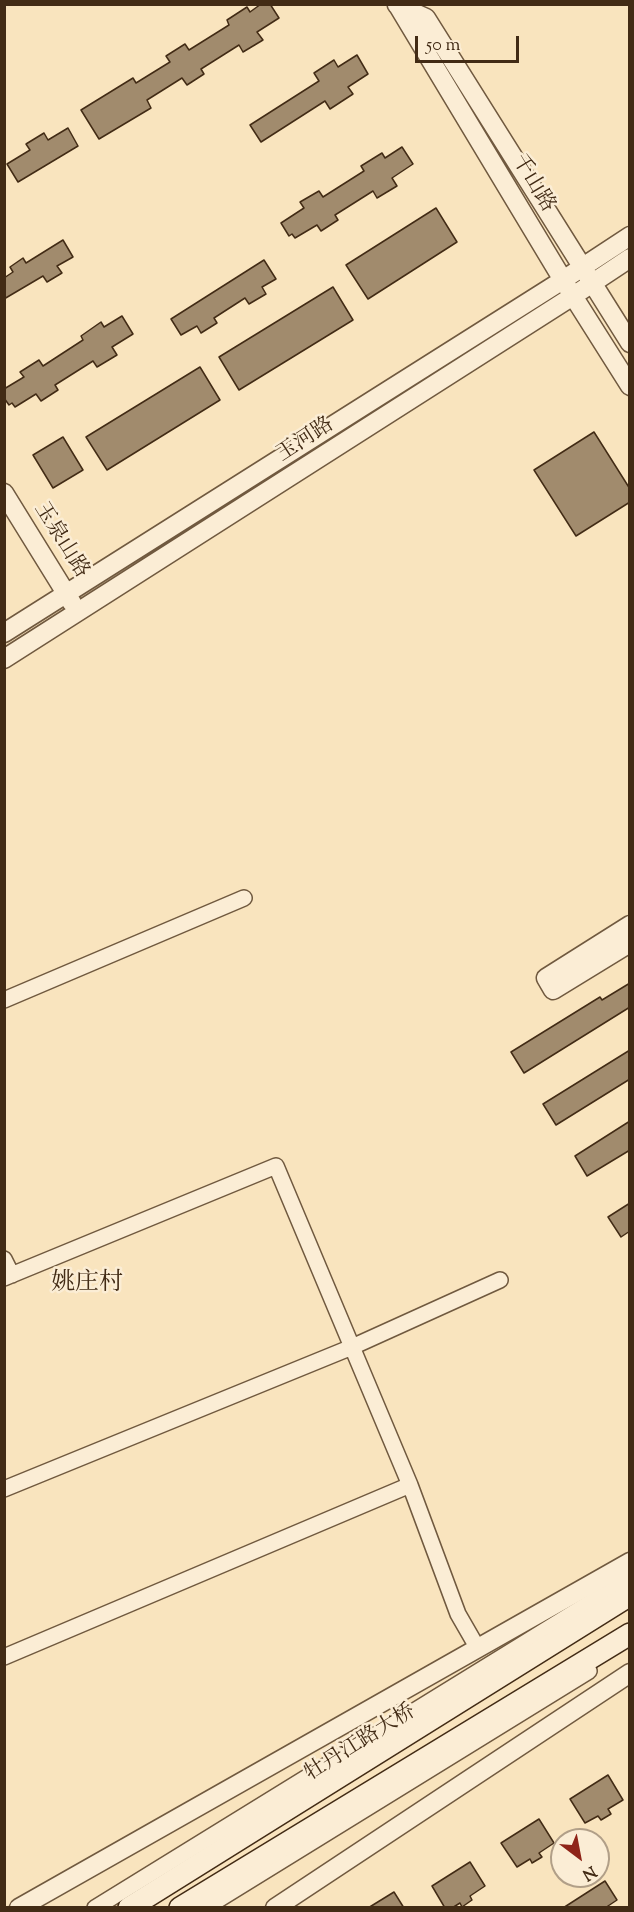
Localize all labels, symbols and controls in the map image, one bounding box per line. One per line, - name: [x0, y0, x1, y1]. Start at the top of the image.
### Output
- scale bar: [418, 24, 522, 62]
- text: 50 m: [426, 33, 460, 59]
- street label: 千山路: [505, 151, 559, 217]
- street label: 玉河路: [273, 413, 339, 469]
- street label: 玉泉山路: [27, 499, 93, 583]
- district label: 姚庄村: [51, 1271, 123, 1299]
- street label: 牡丹江路大桥: [301, 1700, 421, 1788]
- north arrow: [550, 1828, 610, 1888]
- text: N: [577, 1859, 600, 1885]

